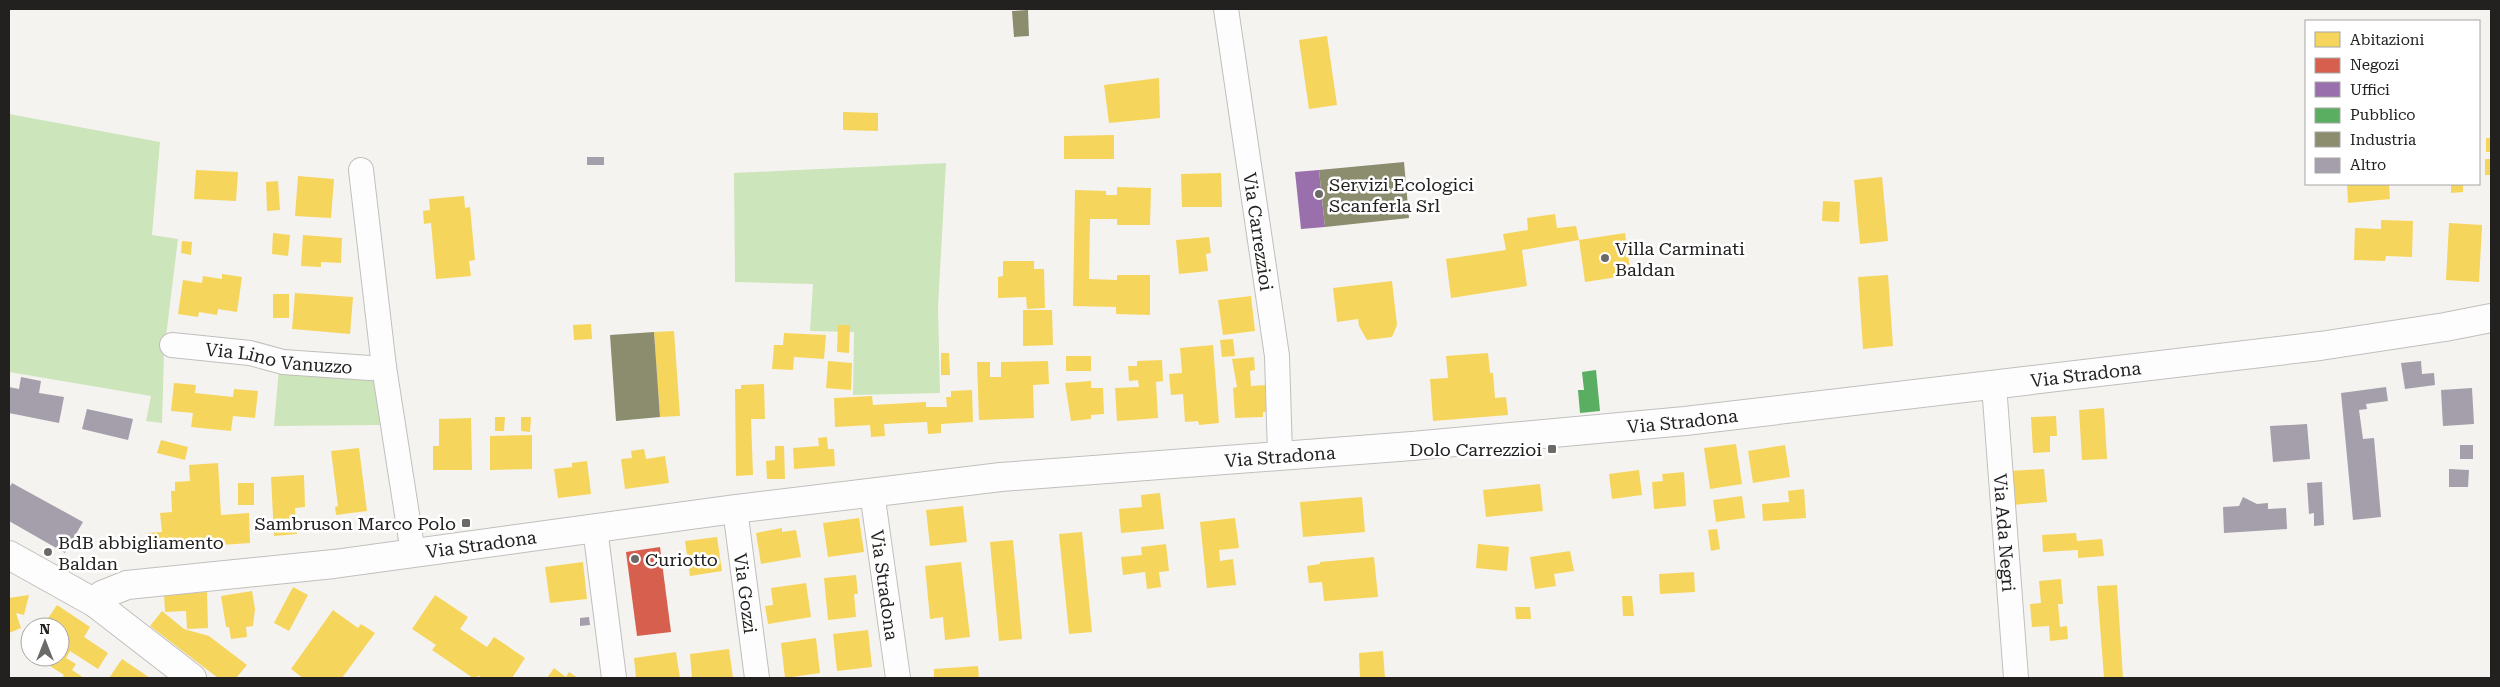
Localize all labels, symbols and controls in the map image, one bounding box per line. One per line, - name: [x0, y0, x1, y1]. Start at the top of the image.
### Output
- legend: [2305, 20, 2480, 185]
- text: Abitazioni: [2350, 31, 2425, 49]
- text: Negozi: [2350, 56, 2399, 74]
- text: Uffici: [2350, 81, 2390, 99]
- text: Pubblico: [2350, 106, 2416, 124]
- text: Industria: [2350, 131, 2416, 149]
- text: Altro: [2350, 156, 2386, 174]
- street label: Via Carrezzioi: [1240, 171, 1278, 292]
- place label: Servizi Ecologici Scanferla Srl: [1329, 174, 1474, 216]
- marker: Servizi Ecologici Scanferla Srl: [1313, 188, 1325, 200]
- place label: Villa Carminati Baldan: [1615, 238, 1745, 280]
- marker: Villa Carminati Baldan: [1599, 252, 1611, 264]
- street label: Via Lino Vanuzzo: [204, 338, 353, 377]
- street label: Via Stradona: [2029, 357, 2142, 391]
- street label: Via Stradona: [1626, 404, 1739, 437]
- place label: Dolo Carrezzioi: [1409, 439, 1542, 460]
- street label: Via Stradona: [1224, 441, 1336, 471]
- marker: Dolo Carrezzioi: [1546, 443, 1558, 455]
- street label: Via Ada Negri: [1990, 473, 2020, 593]
- place label: Sambruson Marco Polo: [254, 513, 456, 534]
- marker: Sambruson Marco Polo: [460, 517, 472, 529]
- street label: Via Stradona: [424, 526, 538, 562]
- street label: Via Stradona: [867, 529, 903, 642]
- place label: BdB abbigliamento Baldan: [58, 532, 224, 574]
- marker: BdB abbigliamento Baldan: [42, 546, 54, 558]
- place label: Curiotto: [645, 549, 718, 570]
- street label: Via Gozzi: [730, 552, 762, 635]
- marker: Curiotto: [629, 553, 641, 565]
- north arrow: [20, 617, 70, 667]
- text: N: [40, 621, 51, 637]

